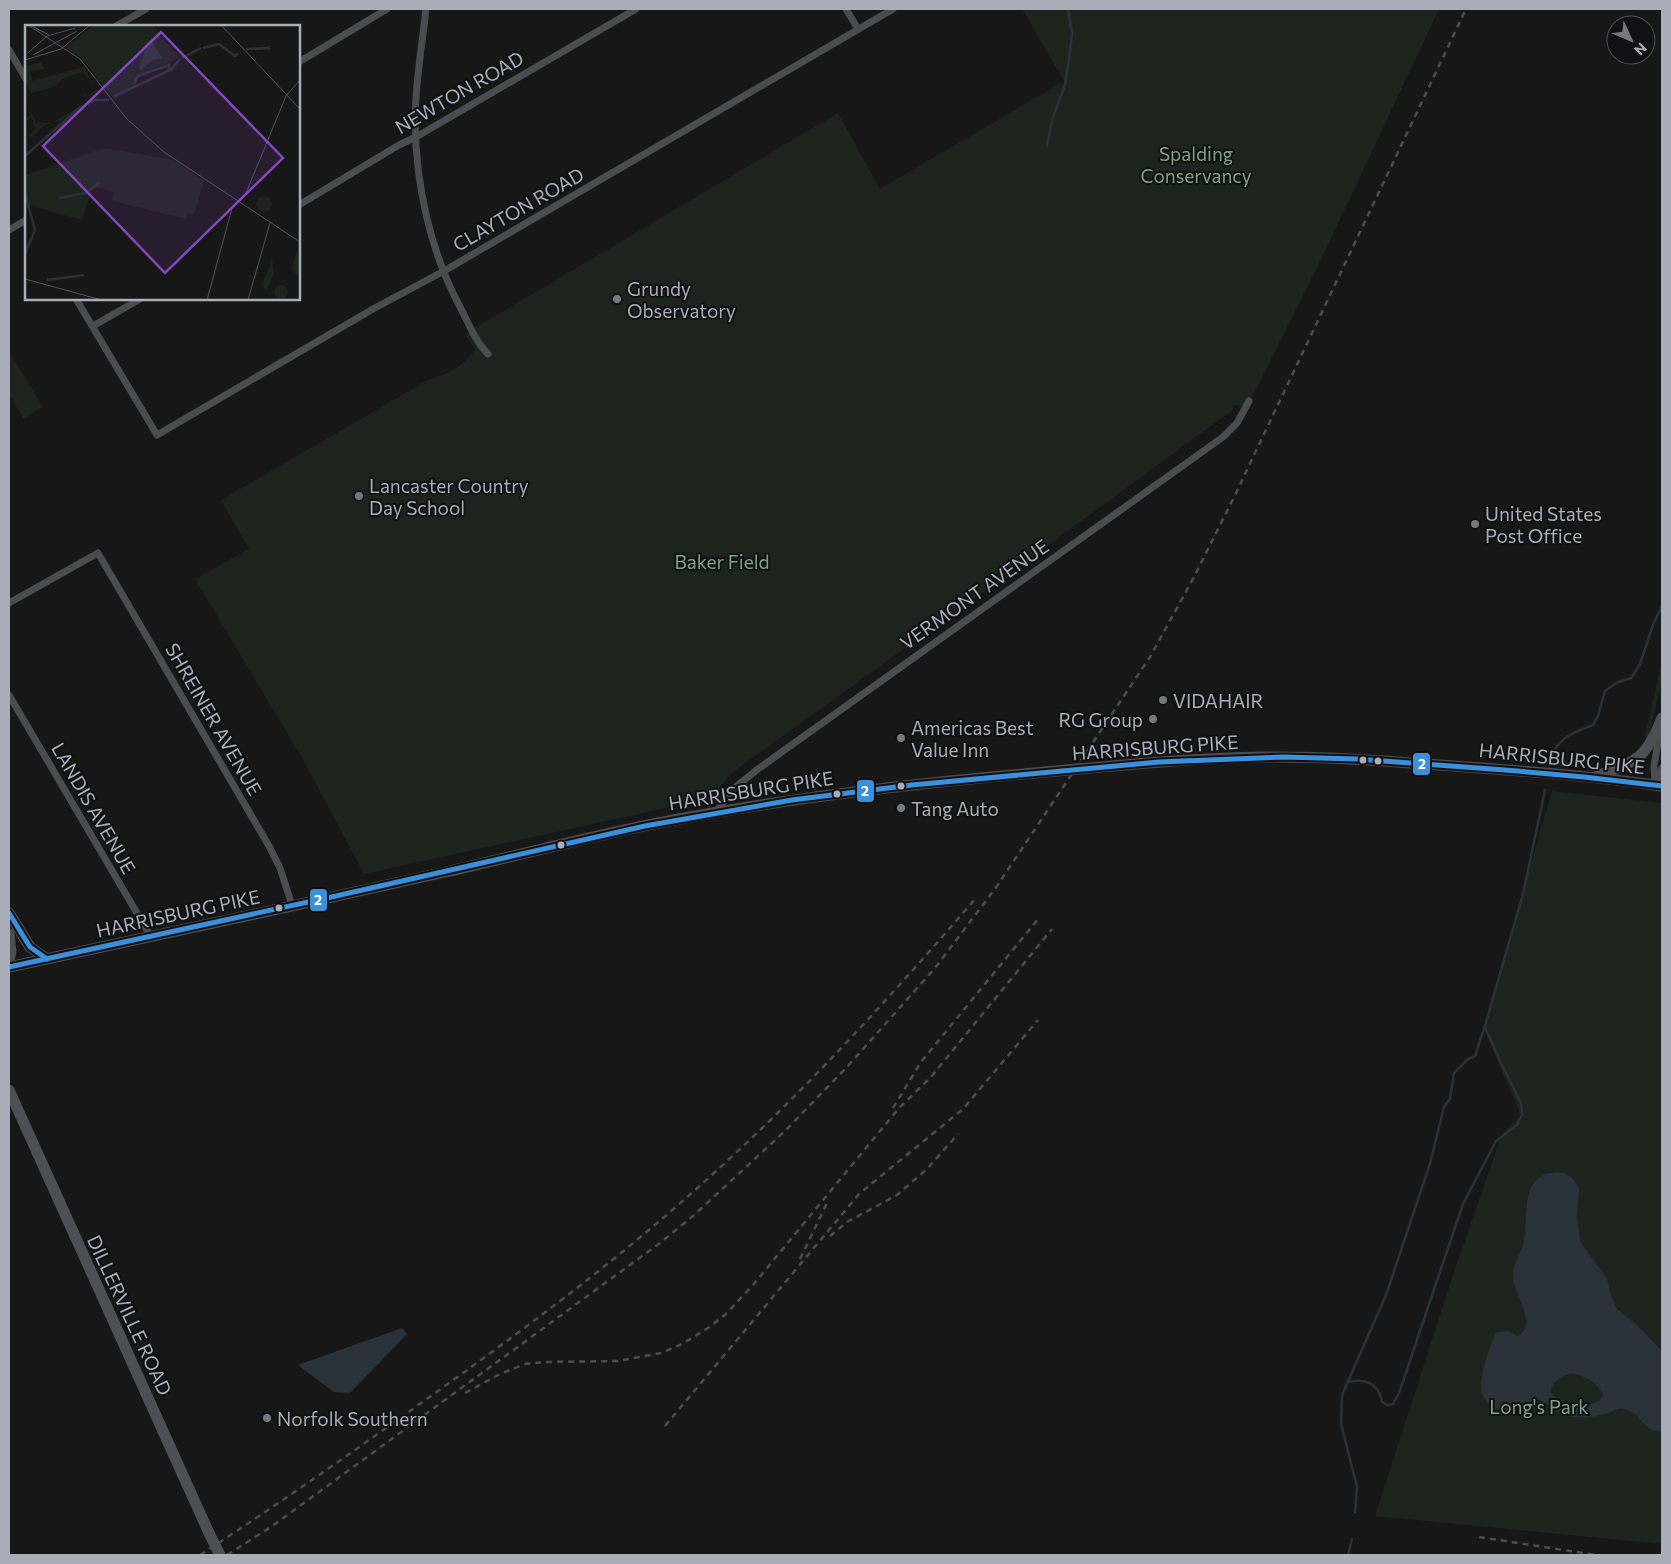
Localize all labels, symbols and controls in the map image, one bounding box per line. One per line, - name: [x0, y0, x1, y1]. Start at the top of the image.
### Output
- north arrow: [1606, 15, 1656, 65]
- inset map: [25, 25, 300, 300]
- text: N: [1631, 40, 1650, 59]
- street label: NEWTON ROAD: [391, 46, 527, 138]
- park label: Spalding Conservancy: [1140, 142, 1252, 187]
- street label: CLAYTON ROAD: [448, 162, 588, 256]
- place label: Grundy Observatory: [627, 277, 736, 322]
- marker: Grundy Observatory: [611, 293, 623, 305]
- place label: Lancaster Country Day School: [369, 474, 529, 519]
- marker: Lancaster Country Day School: [353, 490, 365, 502]
- place label: United States Post Office: [1485, 502, 1602, 547]
- marker: United States Post Office: [1469, 518, 1481, 530]
- street label: VERMONT AVENUE: [895, 534, 1053, 654]
- park label: Baker Field: [675, 550, 769, 573]
- street label: SHREINER AVENUE: [161, 639, 267, 799]
- place label: VIDAHAIR: [1173, 689, 1264, 712]
- marker: VIDAHAIR: [1157, 694, 1169, 706]
- place label: RG Group: [1059, 708, 1143, 731]
- marker: RG Group: [1147, 713, 1159, 725]
- place label: Americas Best Value Inn: [911, 716, 1034, 761]
- street label: HARRISBURG PIKE: [1071, 730, 1239, 764]
- marker: Americas Best Value Inn: [895, 732, 907, 744]
- street label: LANDIS AVENUE: [47, 738, 141, 878]
- street label: HARRISBURG PIKE: [1478, 738, 1646, 778]
- line badge: 2: [1412, 752, 1431, 776]
- unlabelled marker: [1358, 755, 1368, 765]
- text: 2: [1418, 755, 1426, 772]
- unlabelled marker: [1373, 756, 1383, 766]
- street label: HARRISBURG PIKE: [667, 766, 835, 814]
- line badge: 2: [856, 779, 875, 803]
- unlabelled marker: [896, 781, 906, 791]
- text: 2: [861, 782, 869, 799]
- unlabelled marker: [832, 789, 842, 799]
- place label: Tang Auto: [911, 797, 999, 820]
- marker: Tang Auto: [895, 802, 907, 814]
- unlabelled marker: [556, 840, 566, 850]
- street label: HARRISBURG PIKE: [94, 884, 262, 942]
- line badge: 2: [309, 888, 328, 912]
- text: 2: [314, 891, 322, 908]
- unlabelled marker: [274, 903, 284, 913]
- street label: DILLERVILLE ROAD: [83, 1231, 177, 1399]
- park label: Long's Park: [1489, 1395, 1589, 1418]
- place label: Norfolk Southern: [277, 1407, 428, 1430]
- marker: Norfolk Southern: [261, 1412, 273, 1424]

